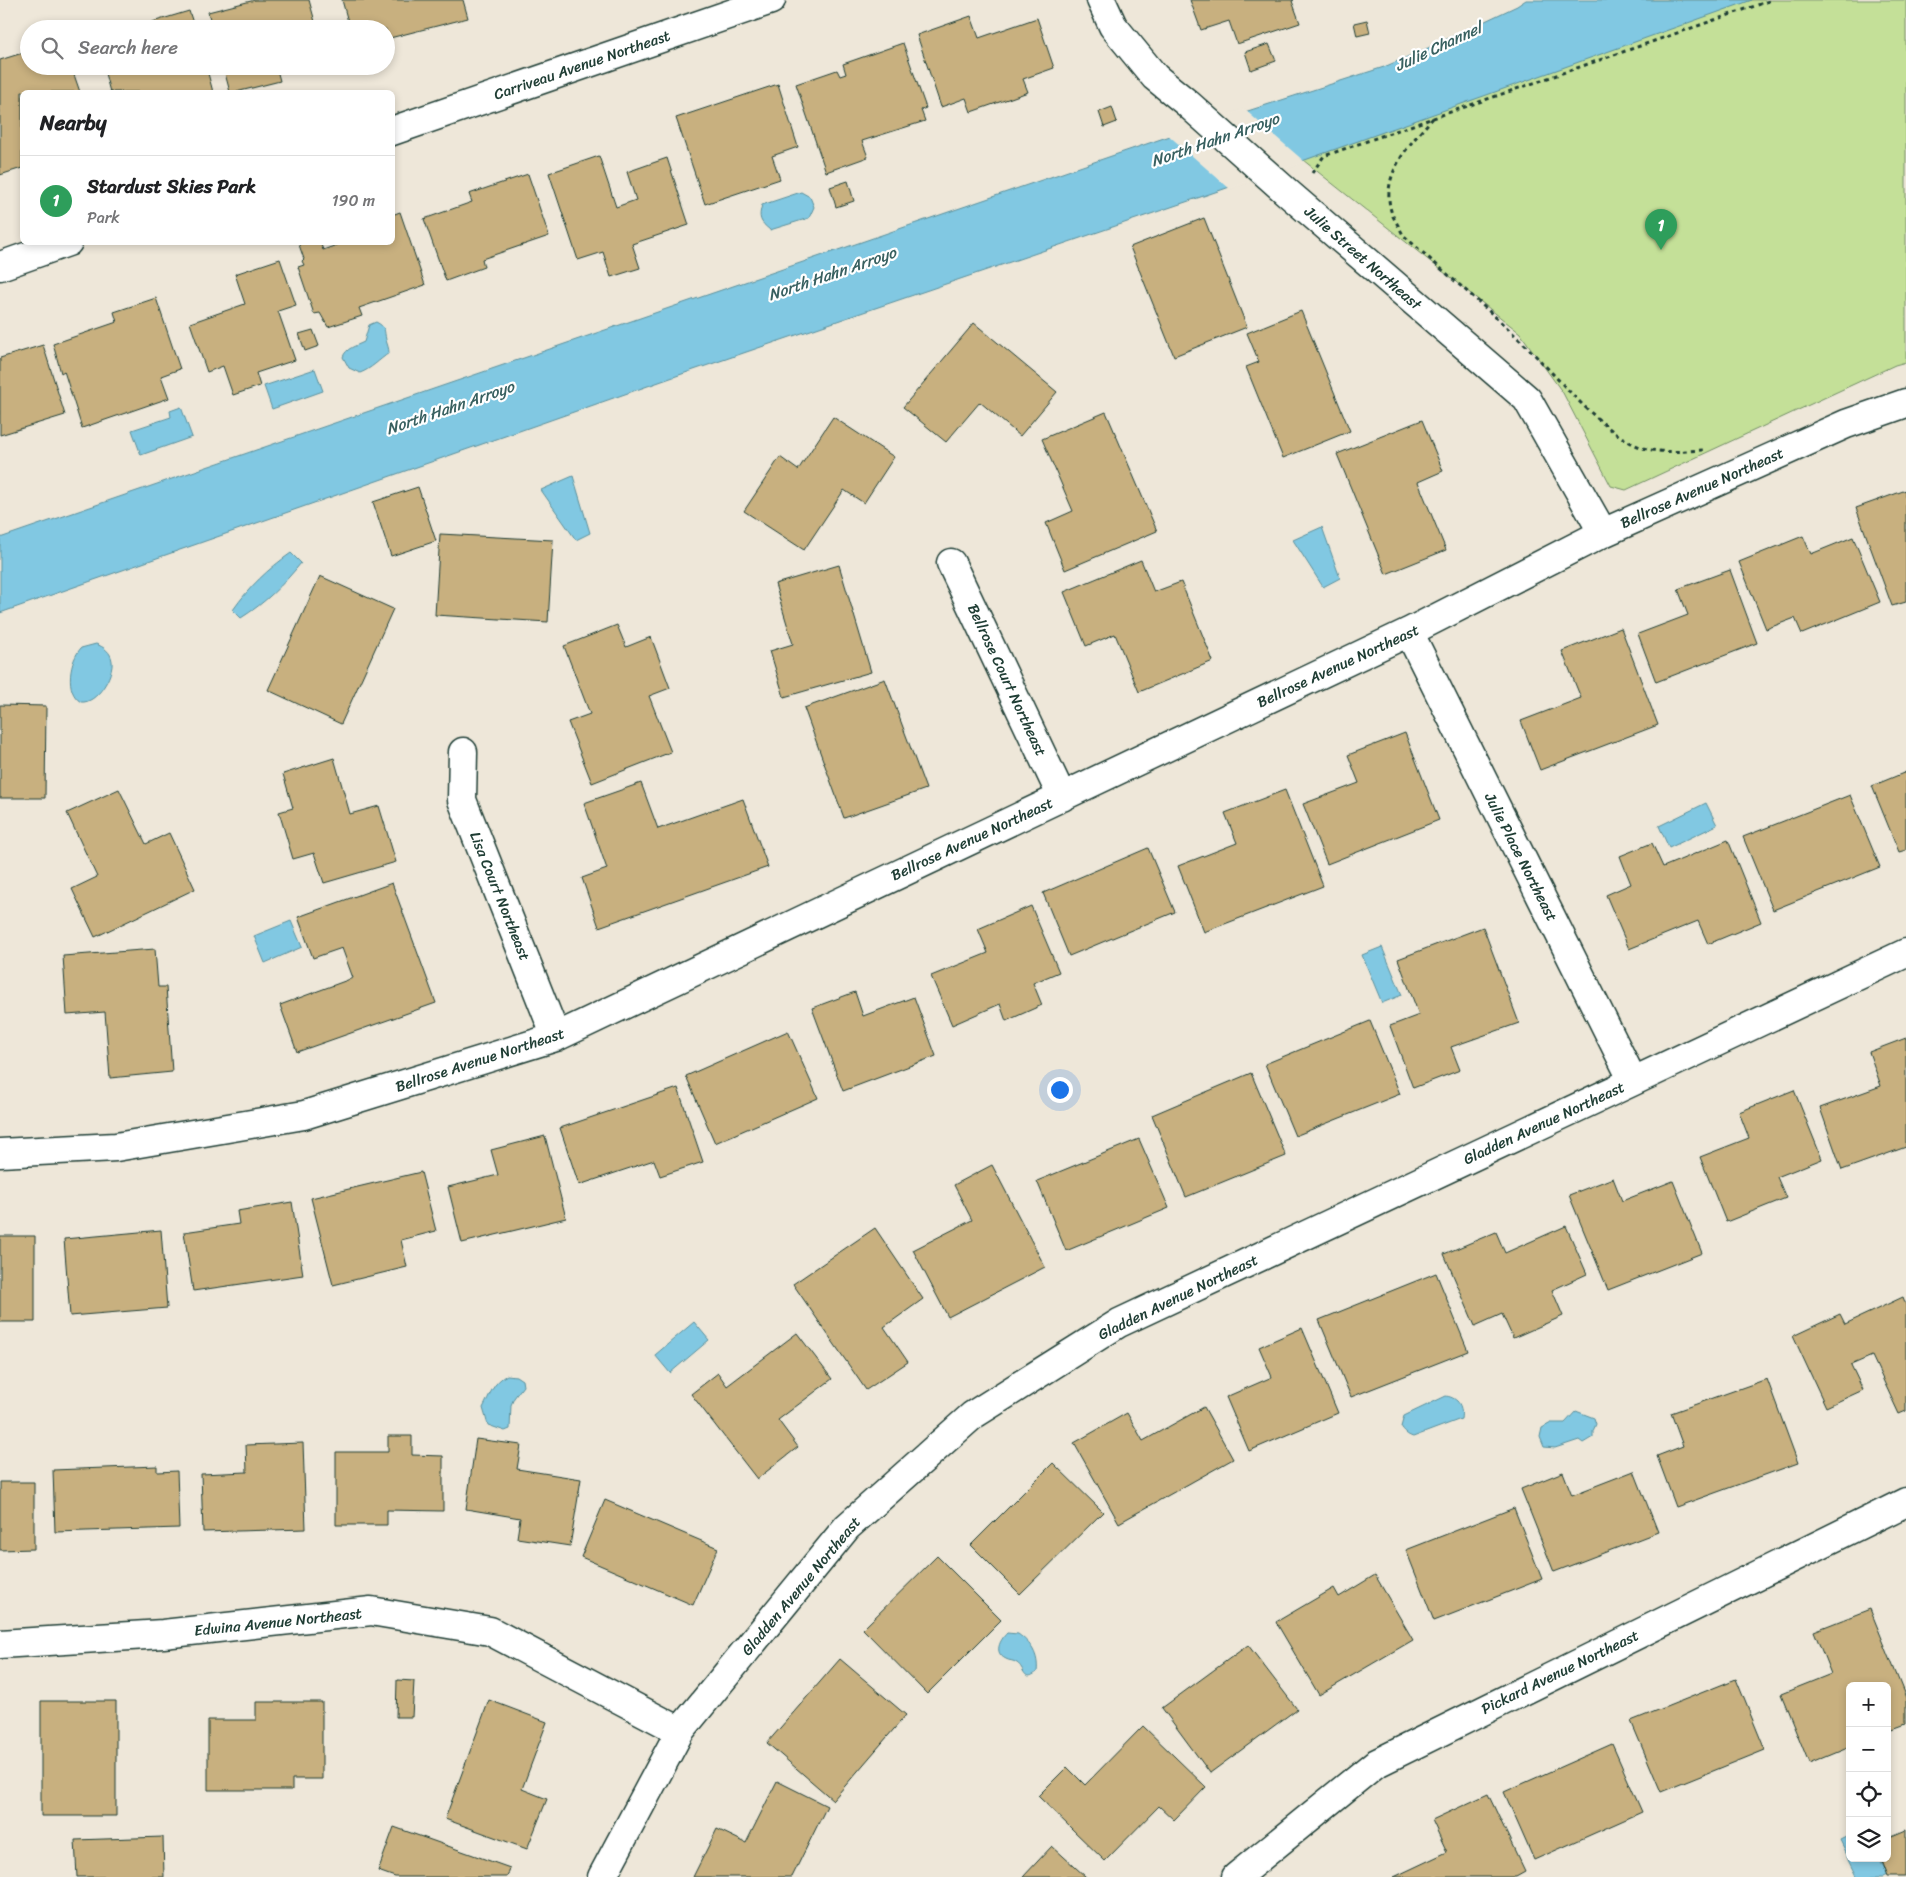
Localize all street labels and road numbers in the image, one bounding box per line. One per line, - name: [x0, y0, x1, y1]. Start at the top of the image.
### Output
- street label: Carriveau Avenue Northeast: [490, 22, 674, 107]
- street label: Julie Street Northeast: [1298, 199, 1428, 317]
- street label: Bellrose Avenue Northeast: [1616, 440, 1788, 536]
- street label: Bellrose Court Northeast: [960, 599, 1054, 761]
- street label: Bellrose Avenue Northeast: [1252, 617, 1424, 715]
- street label: Julie Place Northeast: [1477, 787, 1565, 926]
- street label: Bellrose Avenue Northeast: [886, 790, 1058, 888]
- street label: Lisa Court Northeast: [462, 827, 538, 965]
- street label: Bellrose Avenue Northeast: [392, 1020, 568, 1100]
- street label: Gladden Avenue Northeast: [1459, 1074, 1629, 1172]
- street label: Gladden Avenue Northeast: [1093, 1247, 1263, 1347]
- street label: Gladden Avenue Northeast: [735, 1510, 868, 1662]
- street label: Edwina Avenue Northeast: [193, 1600, 364, 1644]
- street label: Pickard Avenue Northeast: [1477, 1622, 1644, 1722]

